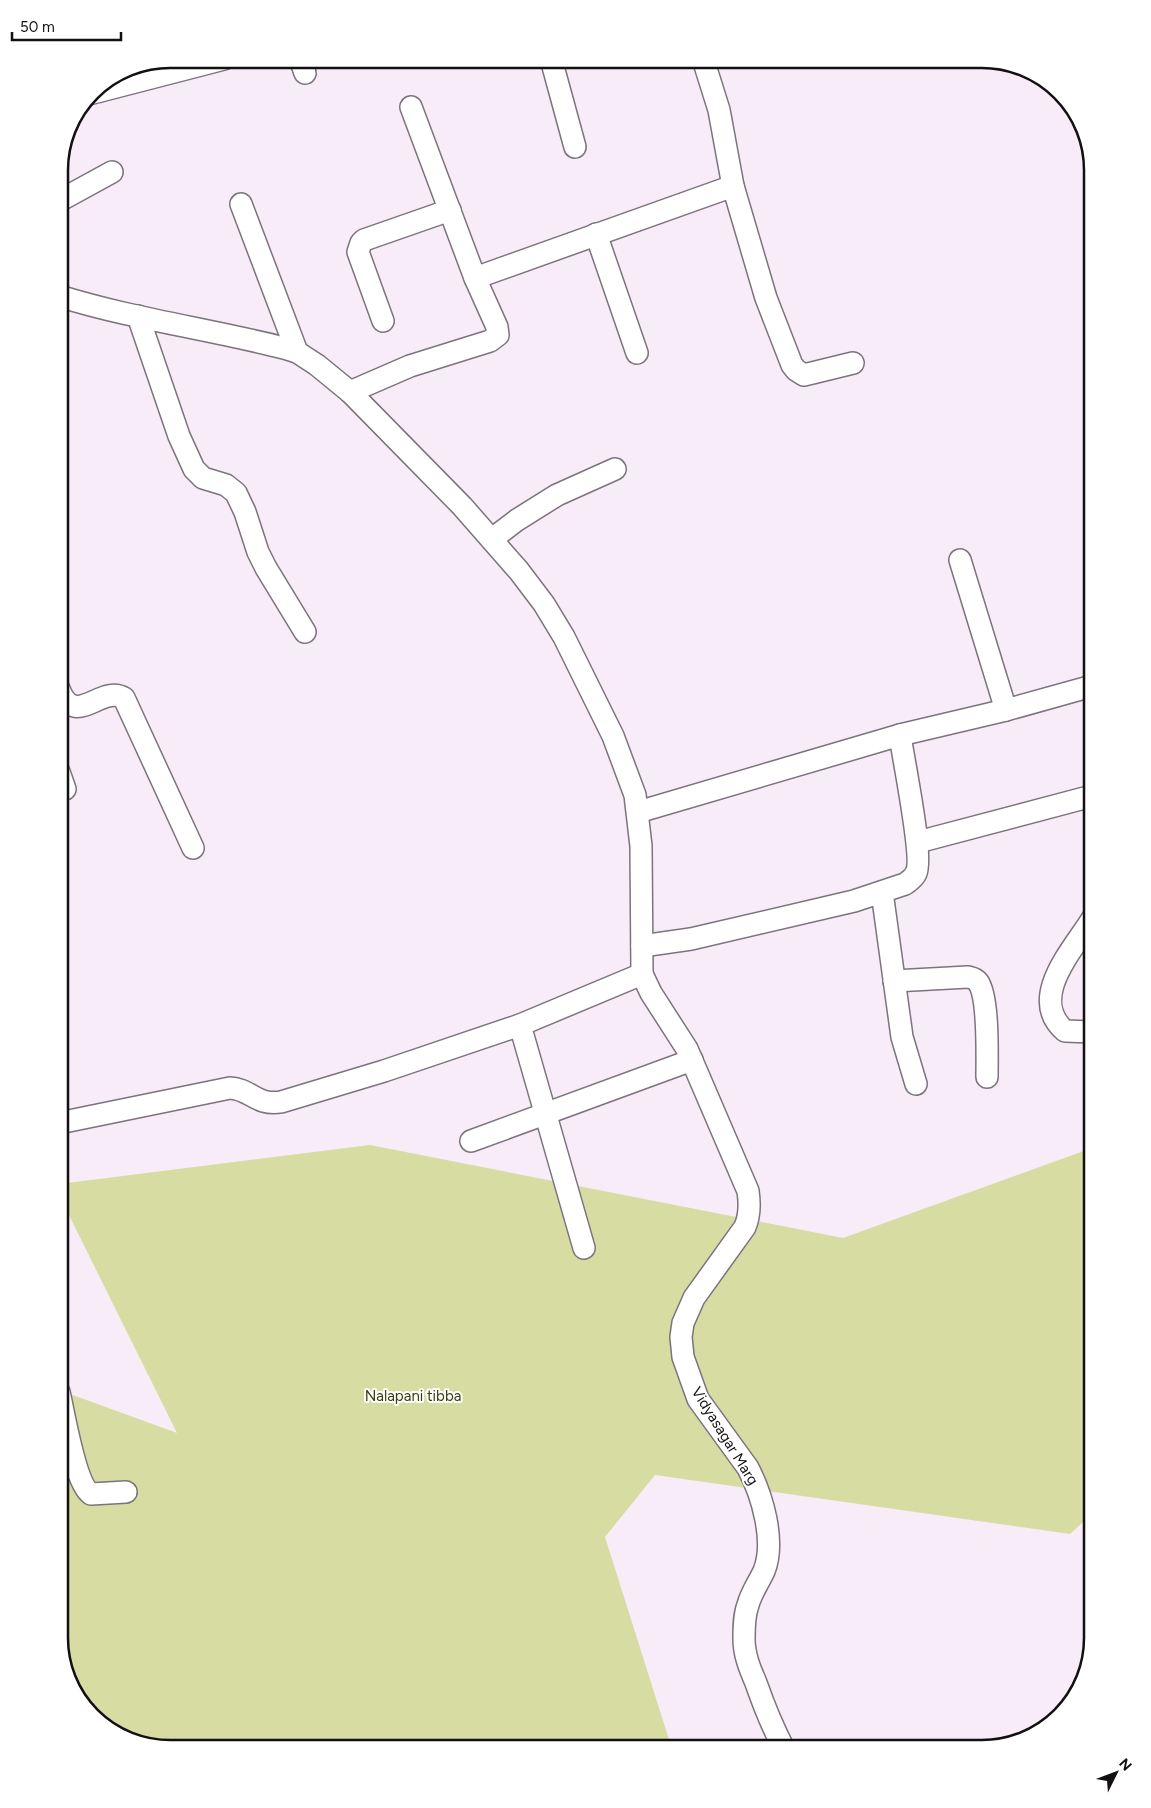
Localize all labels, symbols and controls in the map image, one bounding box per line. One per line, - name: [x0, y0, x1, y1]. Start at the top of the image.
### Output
- scale bar: [12, 10, 121, 42]
- text: 50 m: [20, 18, 55, 36]
- street label: Vidyasagar Marg: [688, 1384, 762, 1488]
- park label: Nalapani tibba: [365, 1387, 461, 1405]
- north arrow: [1091, 1748, 1141, 1798]
- text: N: [1115, 1755, 1135, 1774]

